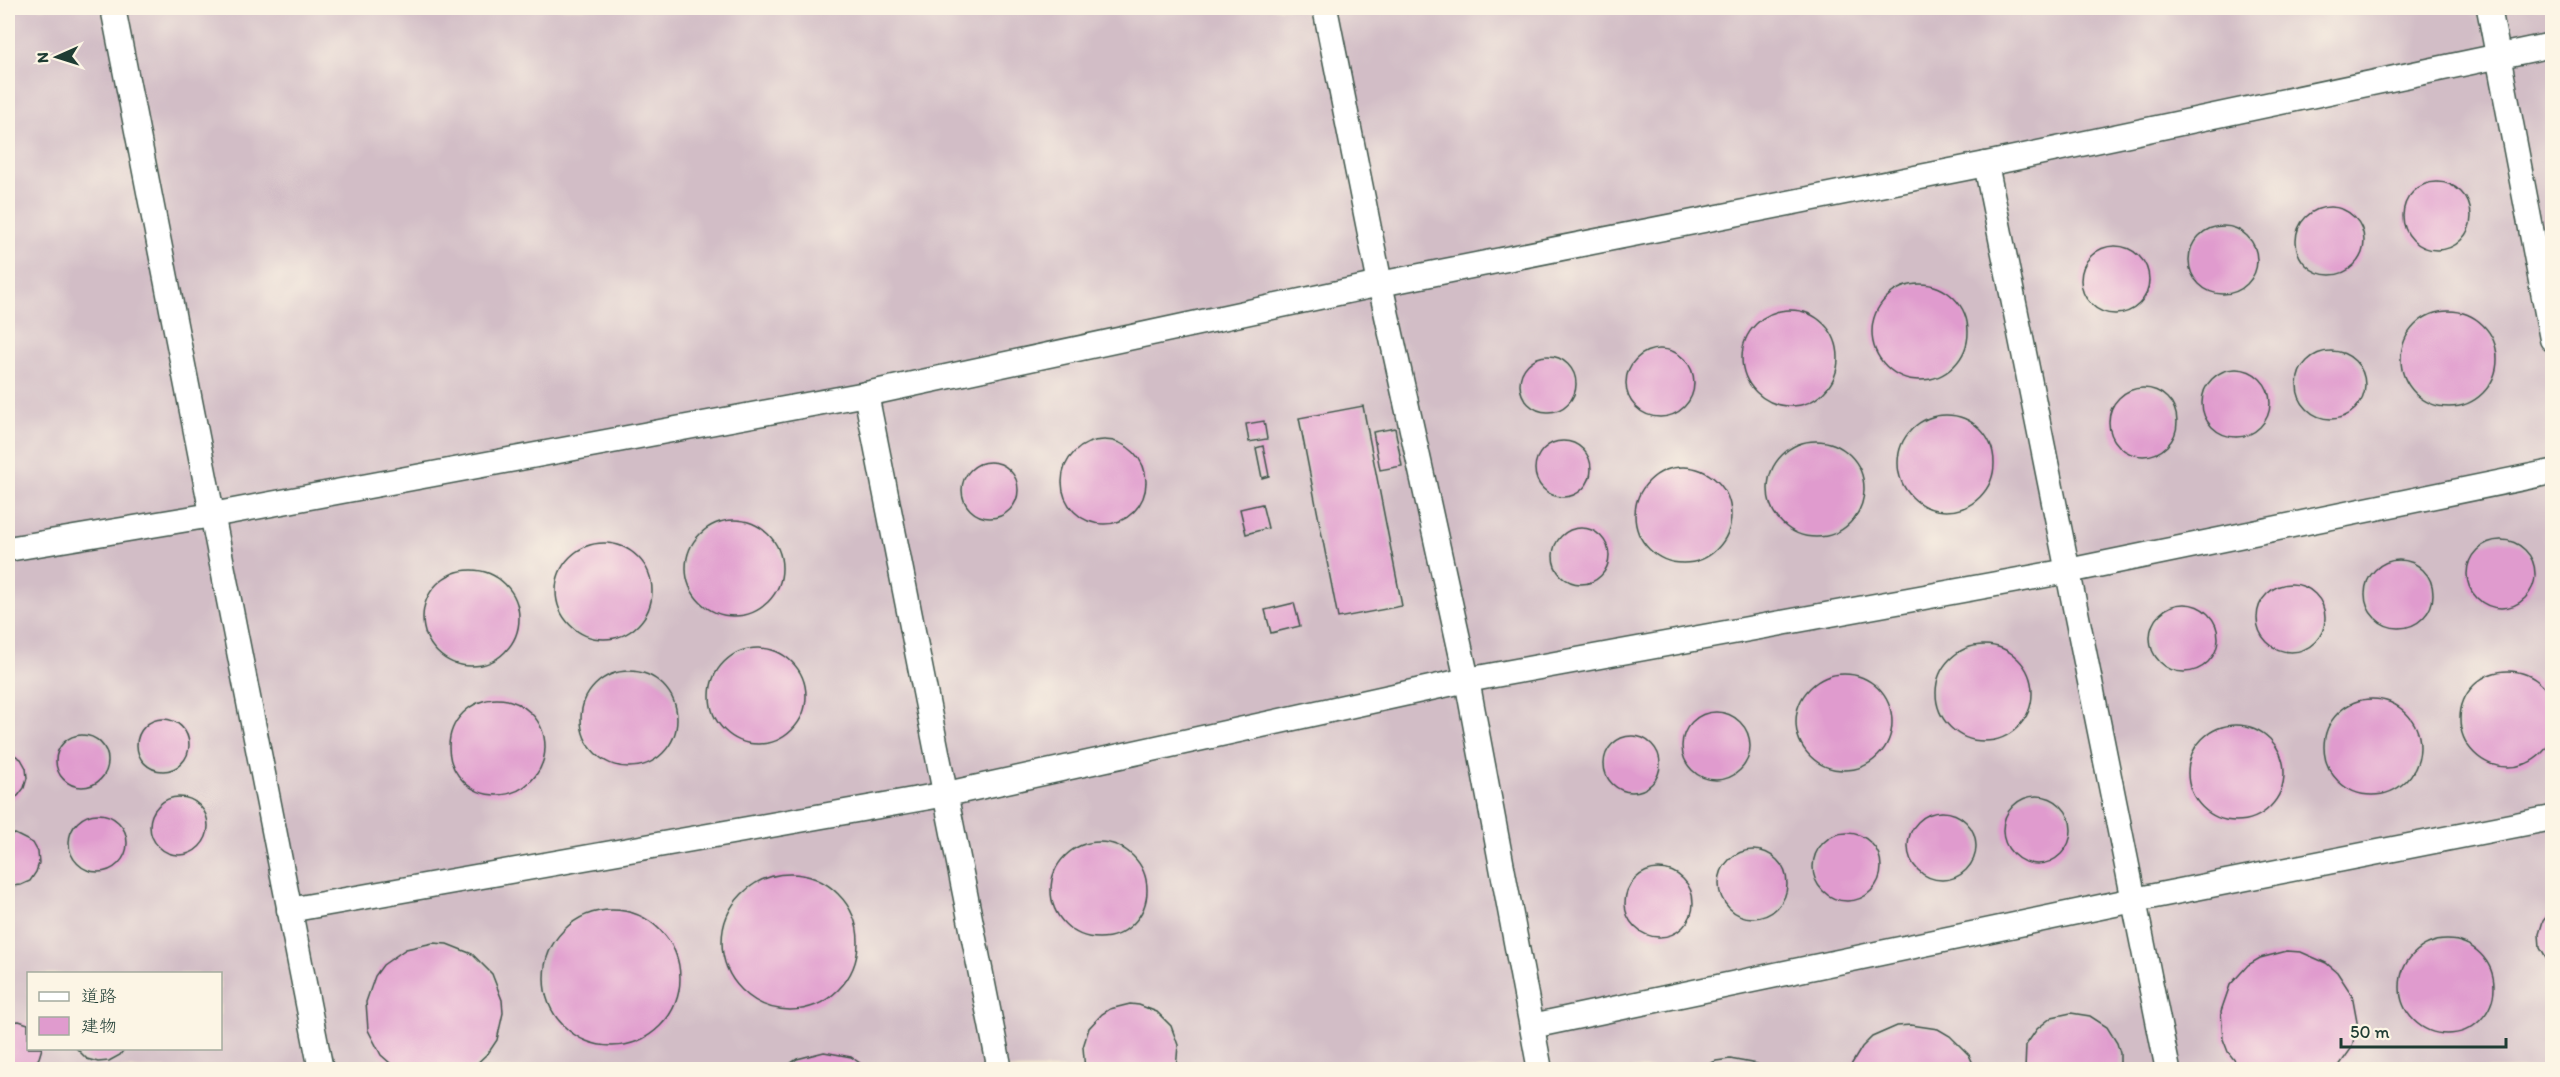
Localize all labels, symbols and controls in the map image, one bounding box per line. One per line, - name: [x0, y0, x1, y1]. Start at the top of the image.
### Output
- north arrow: [27, 27, 87, 87]
- text: N: [33, 52, 52, 64]
- legend: [27, 972, 222, 1050]
- text: 道路: [81, 985, 117, 1007]
- scale bar: [2341, 1011, 2506, 1049]
- text: 建物: [81, 1015, 117, 1037]
- text: 50 m: [2350, 1021, 2390, 1043]

